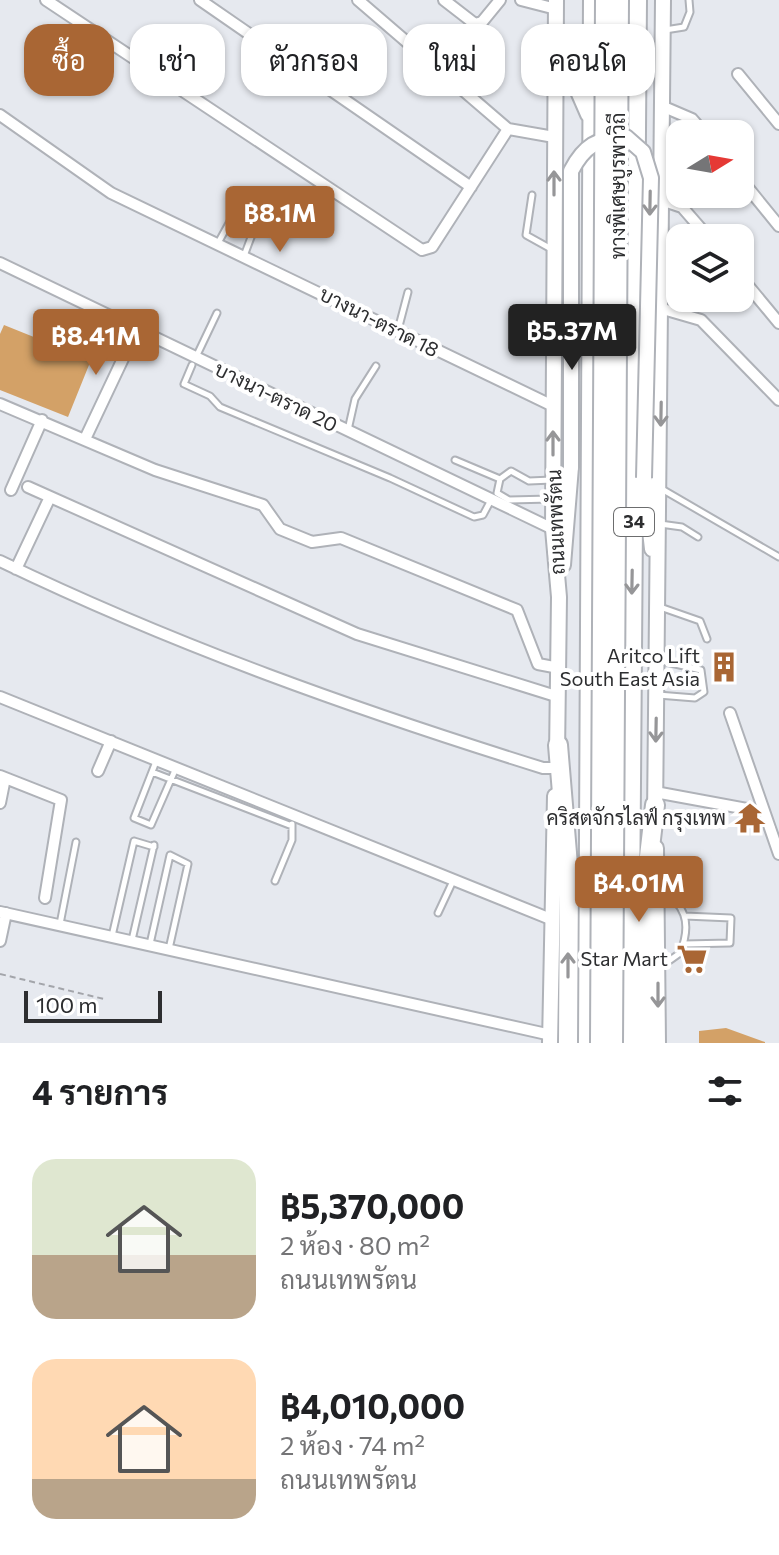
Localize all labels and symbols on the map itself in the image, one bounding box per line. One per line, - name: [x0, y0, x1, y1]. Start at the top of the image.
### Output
- street label: ทางพิเศษบูรพาวิถี: [605, 113, 633, 259]
- north arrow: [666, 120, 754, 208]
- one-way arrow: [546, 170, 562, 197]
- pin: ฿8.1M: [224, 186, 336, 254]
- one-way arrow: [642, 189, 658, 216]
- street label: บางนา-ตราด 18: [316, 281, 443, 361]
- pin: ฿5.37M: [507, 304, 637, 372]
- pin: ฿8.41M: [31, 309, 161, 377]
- street label: บางนา-ตราด 20: [211, 356, 342, 436]
- one-way arrow: [653, 400, 669, 427]
- one-way arrow: [545, 430, 561, 457]
- street label: ถนนเทพรัตน: [541, 469, 569, 575]
- road number: 34: [614, 508, 654, 536]
- one-way arrow: [625, 568, 640, 595]
- place label: Aritco Lift South East Asia: [560, 643, 700, 690]
- building icon: Aritco Lift South East Asia: [707, 650, 741, 684]
- one-way arrow: [648, 716, 663, 743]
- temple icon: คริสตจักรไลฟ์ กรุงเทพ: [733, 801, 767, 835]
- place label: คริสตจักรไลฟ์ กรุงเทพ: [547, 805, 726, 832]
- pin: ฿4.01M: [574, 856, 704, 924]
- supermarket icon: Star Mart: [675, 942, 709, 976]
- place label: Star Mart: [580, 946, 668, 970]
- one-way arrow: [560, 952, 576, 979]
- one-way arrow: [650, 981, 666, 1008]
- scale bar: [24, 987, 162, 1023]

